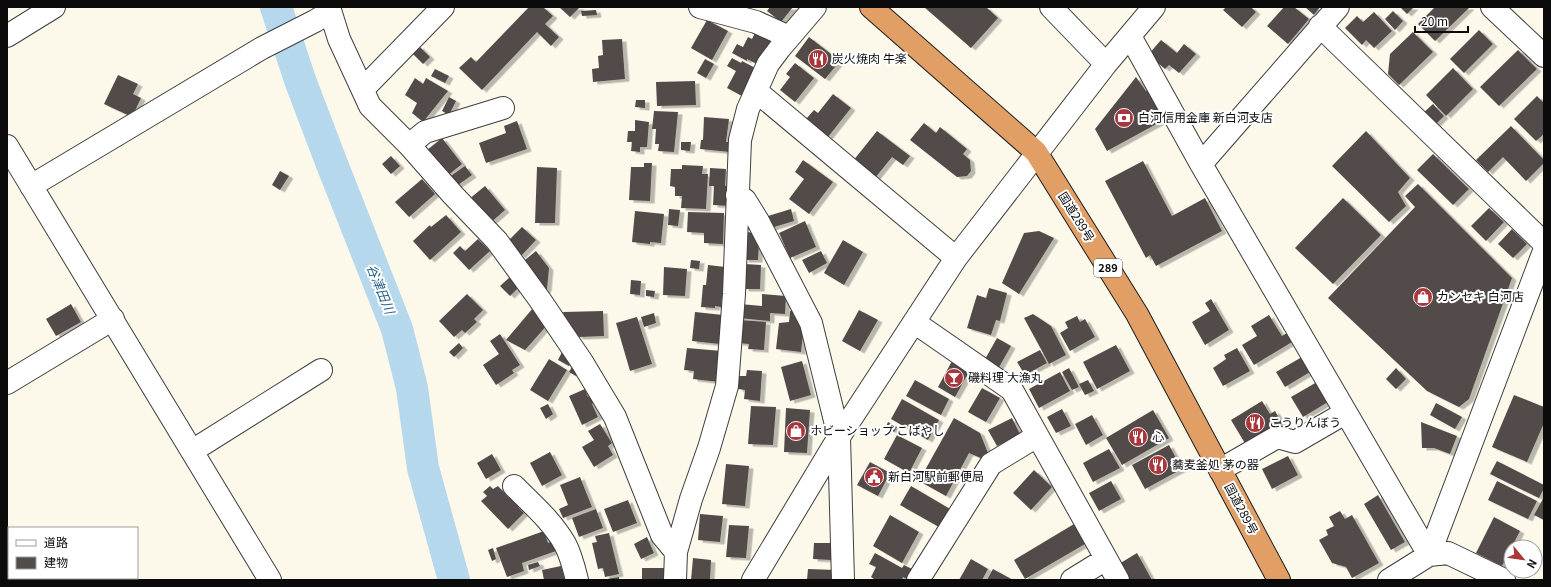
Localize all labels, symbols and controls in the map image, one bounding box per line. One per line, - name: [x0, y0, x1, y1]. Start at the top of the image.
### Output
- scale bar: [1415, 8, 1468, 34]
- text: 20 m: [1421, 12, 1448, 29]
- restaurant icon: 炭火焼肉 牛楽: [807, 48, 829, 70]
- place label: 炭火焼肉 牛楽: [832, 49, 907, 66]
- bank icon: 白河信用金庫 新白河支店: [1113, 107, 1135, 129]
- place label: 白河信用金庫 新白河支店: [1138, 108, 1273, 125]
- street label: 国道289号: [1055, 188, 1099, 244]
- road number: 289: [1094, 259, 1122, 277]
- water label: 谷津田川: [363, 261, 401, 318]
- shop icon: カンセキ 白河店: [1412, 286, 1434, 308]
- place label: カンセキ 白河店: [1437, 287, 1524, 304]
- bar icon: 磯料理 大漁丸: [943, 367, 965, 389]
- place label: 磯料理 大漁丸: [968, 368, 1043, 385]
- restaurant icon: こうりんぼう: [1244, 412, 1266, 434]
- place label: こうりんぼう: [1269, 413, 1341, 430]
- shop icon: ホビーショップ こばやし: [785, 420, 807, 442]
- place label: ホビーショップ こばやし: [810, 421, 944, 438]
- restaurant icon: 心: [1127, 426, 1149, 448]
- place label: 心: [1152, 427, 1164, 444]
- restaurant icon: 蕎麦釜処 茅の器: [1147, 454, 1169, 476]
- place label: 蕎麦釜処 茅の器: [1172, 455, 1259, 472]
- public building icon: 新白河駅前郵便局: [863, 466, 885, 488]
- place label: 新白河駅前郵便局: [888, 467, 984, 484]
- street label: 国道289号: [1222, 480, 1263, 537]
- legend: [8, 527, 138, 579]
- text: 道路: [44, 533, 68, 550]
- north arrow: [1503, 539, 1543, 579]
- text: 建物: [44, 553, 68, 570]
- text: N: [1524, 557, 1542, 572]

